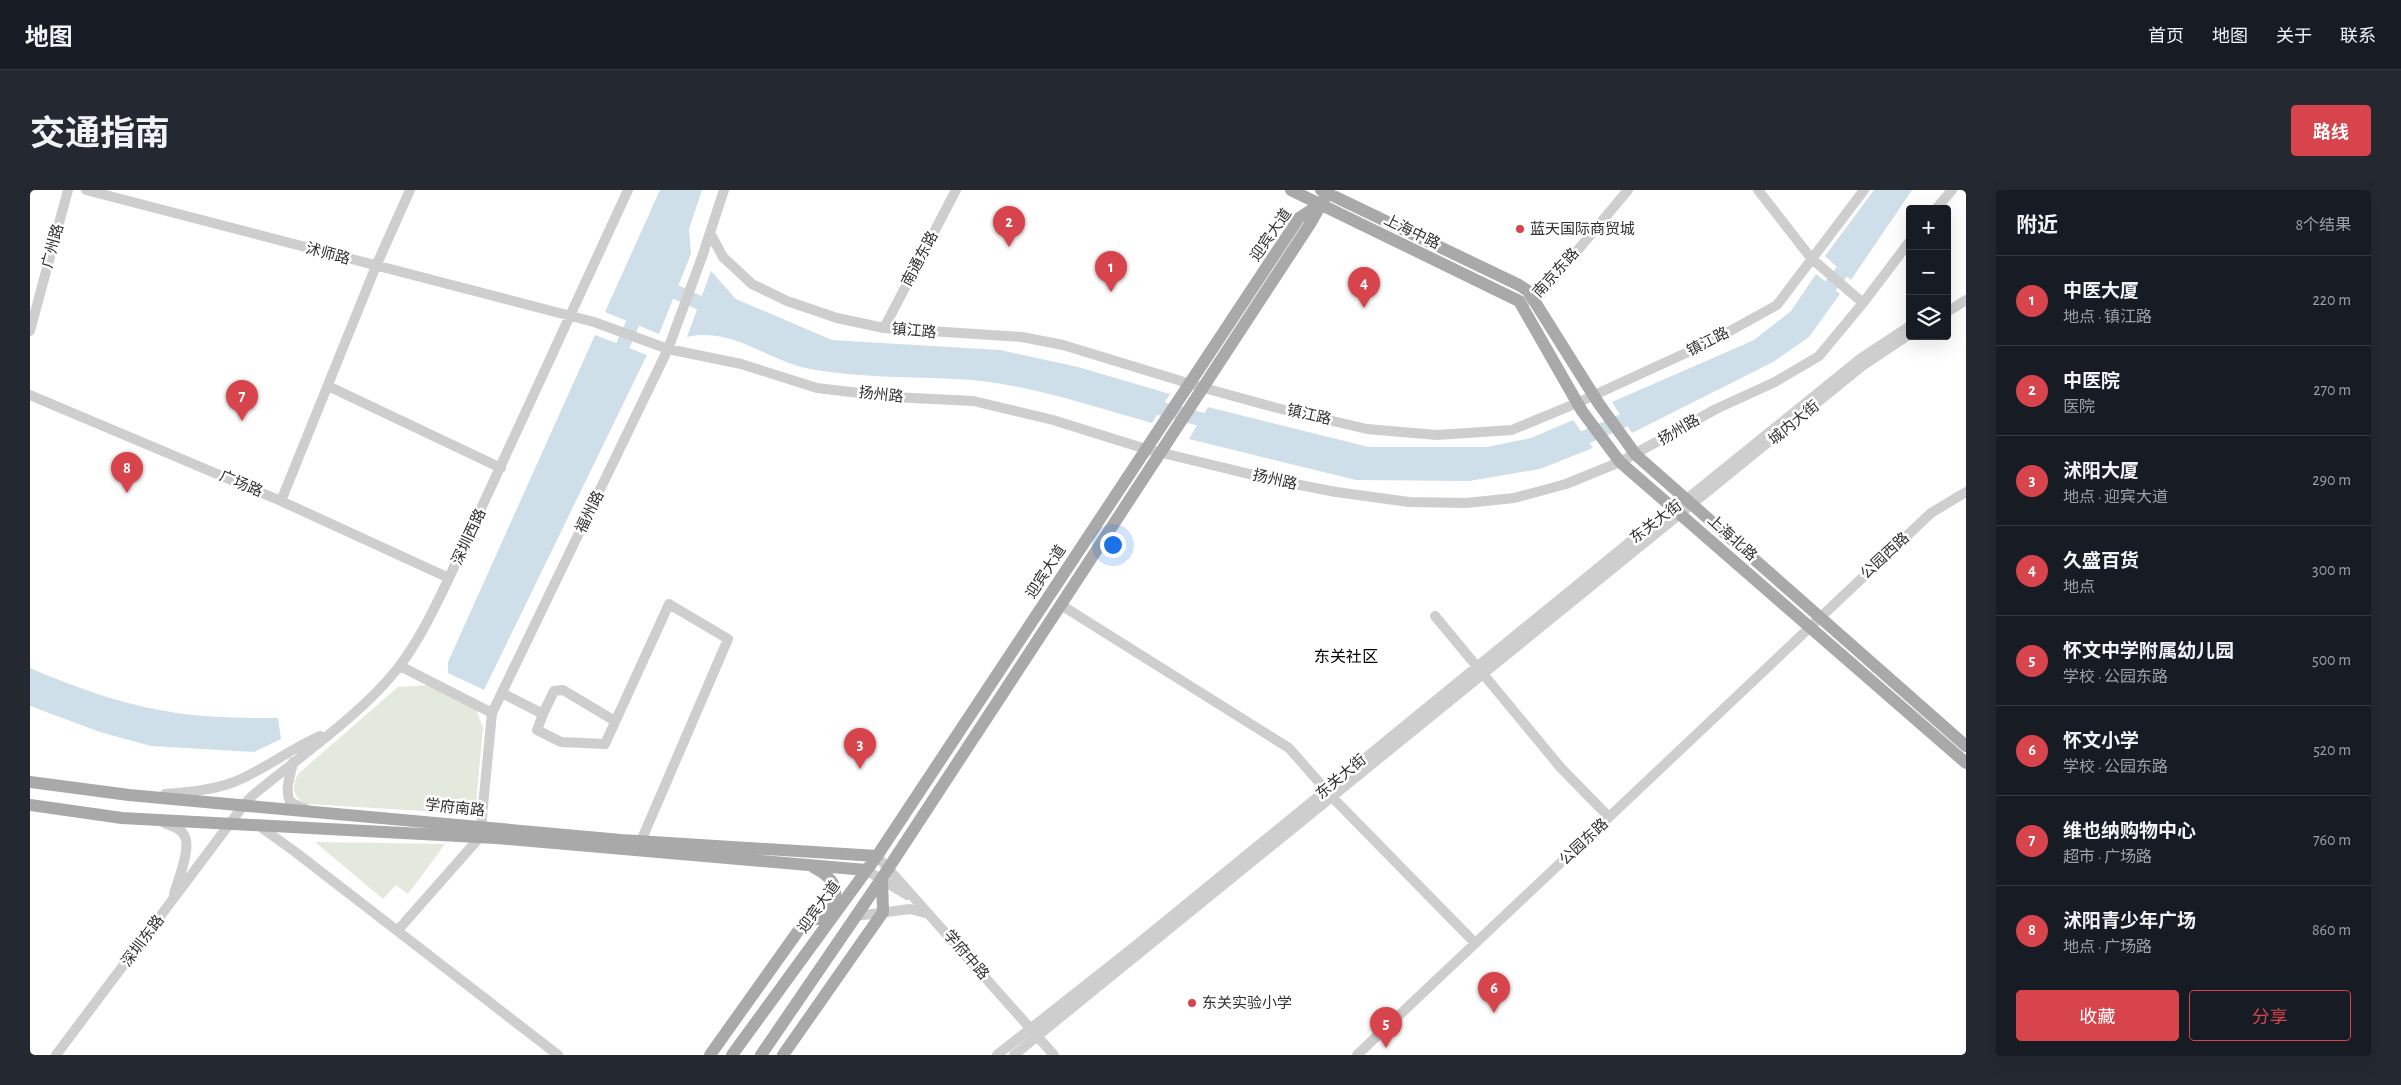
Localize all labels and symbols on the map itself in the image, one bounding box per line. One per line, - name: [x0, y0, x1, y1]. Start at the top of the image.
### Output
- pin: 2: [993, 206, 1025, 247]
- street label: 迎宾大道: [1247, 206, 1294, 264]
- street label: 上海中路: [1382, 211, 1443, 252]
- place label: 蓝天国际商贸城: [1530, 221, 1635, 237]
- street label: 广州路: [38, 222, 66, 270]
- marker: 蓝天国际商贸城: [1514, 223, 1526, 235]
- street label: 南通东路: [898, 229, 941, 289]
- street label: 沭师路: [304, 240, 352, 267]
- street label: 南京东路: [1530, 245, 1582, 300]
- pin: 1: [1095, 251, 1127, 292]
- pin: 4: [1348, 267, 1380, 308]
- street label: 镇江路: [891, 321, 937, 340]
- street label: 镇江路: [1684, 324, 1731, 359]
- pin: 7: [226, 380, 258, 421]
- street label: 扬州路: [858, 383, 904, 405]
- street label: 城内大街: [1765, 398, 1822, 448]
- street label: 镇江路: [1285, 402, 1333, 427]
- street label: 扬州路: [1655, 411, 1702, 448]
- pin: 8: [111, 452, 143, 493]
- street label: 扬州路: [1251, 466, 1299, 492]
- street label: 广场路: [217, 467, 265, 500]
- street label: 福州路: [572, 488, 607, 536]
- street label: 东关大街: [1627, 497, 1684, 546]
- street label: 深圳西路: [449, 506, 488, 567]
- street label: 上海北路: [1705, 511, 1761, 564]
- street label: 公园西路: [1857, 529, 1912, 582]
- your location: [1100, 532, 1126, 558]
- street label: 迎宾大道: [1023, 542, 1069, 601]
- district label: 东关社区: [1314, 648, 1378, 665]
- pin: 3: [844, 728, 876, 769]
- street label: 东关大街: [1313, 751, 1369, 802]
- street label: 学府南路: [424, 796, 486, 819]
- street label: 公园东路: [1556, 815, 1611, 868]
- street label: 迎宾大道: [794, 878, 843, 936]
- street label: 深圳东路: [118, 912, 167, 969]
- street label: 学府中路: [941, 927, 992, 983]
- pin: 6: [1478, 972, 1510, 1013]
- place label: 东关实验小学: [1202, 995, 1292, 1011]
- marker: 东关实验小学: [1186, 997, 1198, 1009]
- pin: 5: [1370, 1007, 1402, 1048]

